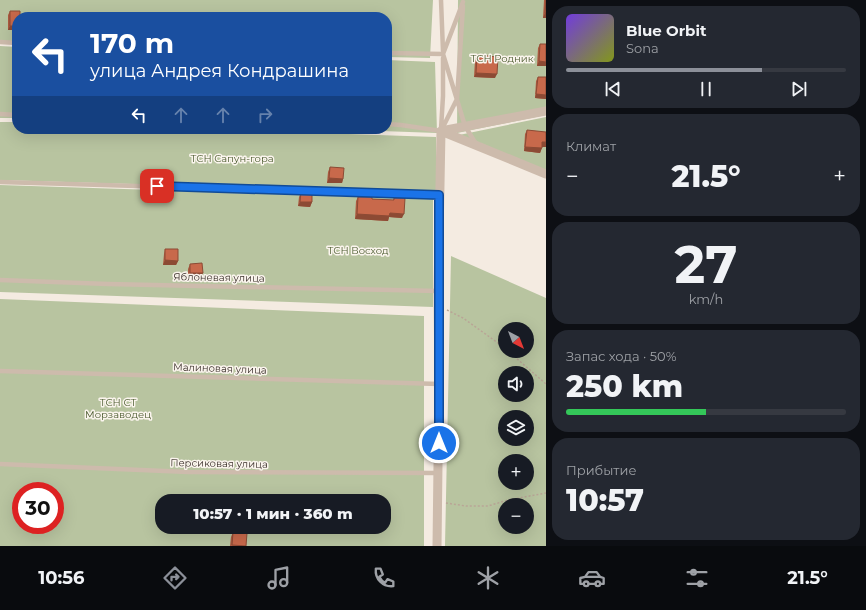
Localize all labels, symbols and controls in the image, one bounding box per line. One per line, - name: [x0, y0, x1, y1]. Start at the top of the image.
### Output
- text: Blue Orbit: [626, 21, 706, 40]
- text: 170 m: [90, 26, 174, 60]
- icon: left: [24, 28, 76, 80]
- text: Sona: [626, 40, 659, 56]
- park label: ТСН Родник: [470, 52, 534, 65]
- text: улица Андрея Кондрашина: [90, 60, 349, 82]
- icon: previous: [602, 78, 624, 100]
- icon: pause: [695, 78, 717, 100]
- icon: next: [788, 78, 810, 100]
- icon: left: [128, 104, 150, 126]
- icon: ahead: [170, 104, 192, 126]
- icon: ahead: [212, 104, 234, 126]
- icon: right: [254, 104, 276, 126]
- text: Климат: [566, 138, 616, 154]
- park label: ТСН Сапун-гора: [190, 152, 274, 165]
- text: 21.5°: [671, 158, 741, 195]
- text: −: [566, 163, 579, 190]
- text: +: [833, 163, 846, 190]
- pin: [140, 169, 174, 203]
- icon: arrive: [146, 175, 168, 197]
- text: 27: [675, 233, 737, 296]
- park label: ТСН Восход: [327, 244, 389, 257]
- street label: Яблоневая улица: [173, 270, 265, 285]
- text: km/h: [689, 291, 723, 307]
- north arrow: [498, 322, 534, 358]
- map controls: [498, 322, 534, 534]
- text: Запас хода · 50%: [566, 348, 676, 364]
- street label: Малиновая улица: [173, 360, 267, 377]
- button: sound: [498, 366, 534, 402]
- text: 250 km: [566, 368, 683, 405]
- park label: ТСН СТ Морзаводец: [85, 396, 151, 421]
- button: layers: [498, 410, 534, 446]
- position arrow: [418, 422, 460, 464]
- button: +: [498, 454, 534, 490]
- street label: Персиковая улица: [170, 456, 268, 471]
- text: Прибытие: [566, 462, 637, 478]
- speed limit sign: 30: [12, 482, 64, 534]
- text: 10:57: [566, 482, 644, 519]
- button: −: [498, 498, 534, 534]
- text: 10:57 · 1 мин · 360 m: [193, 504, 353, 523]
- icon: directions: [161, 564, 189, 592]
- icon: music: [265, 564, 293, 592]
- icon: phone: [370, 564, 398, 592]
- icon: climate: [474, 564, 502, 592]
- icon: car: [578, 564, 606, 592]
- icon: filters: [683, 564, 711, 592]
- text: 10:56: [38, 567, 84, 589]
- text: 21.5°: [787, 567, 828, 589]

